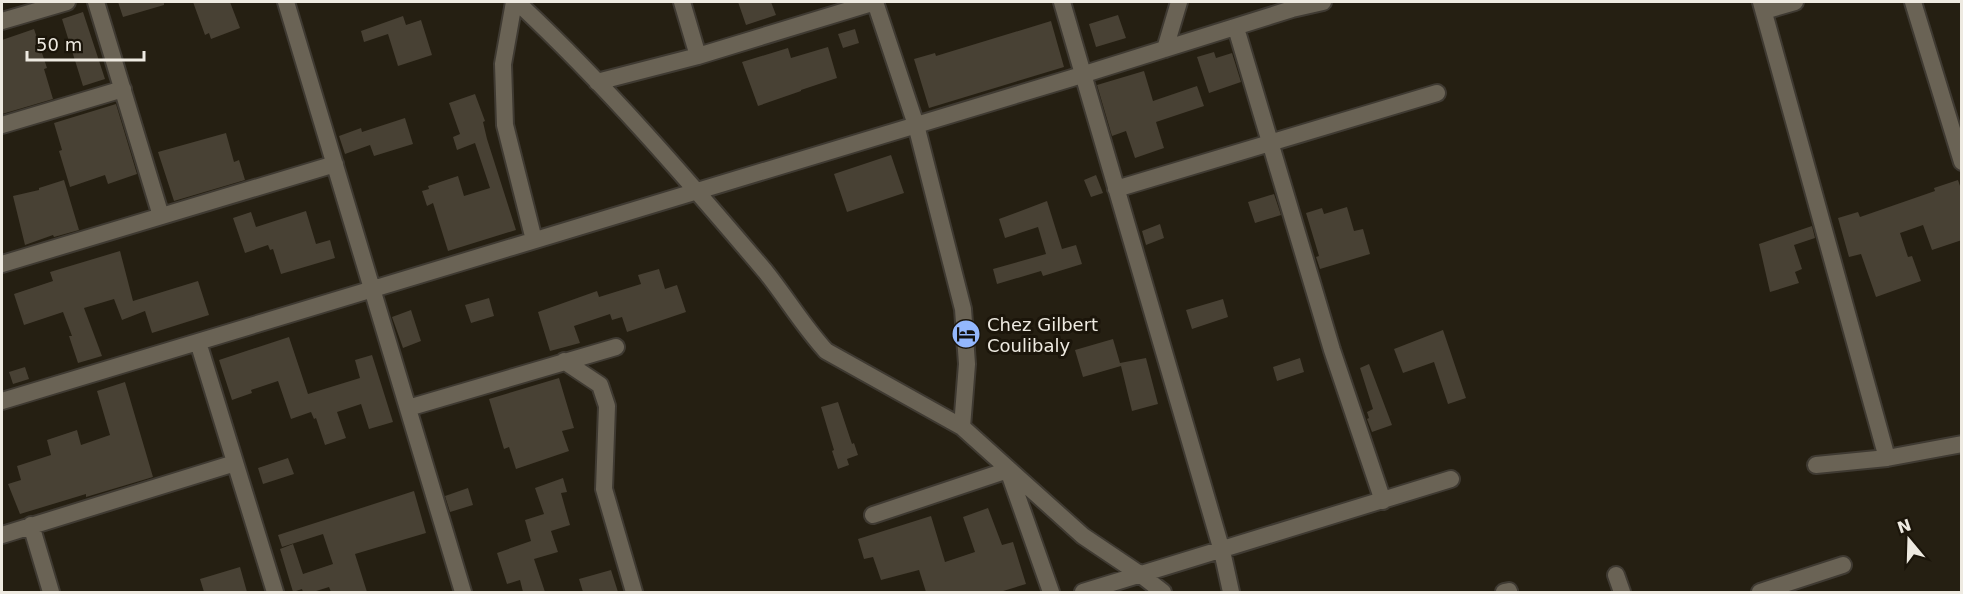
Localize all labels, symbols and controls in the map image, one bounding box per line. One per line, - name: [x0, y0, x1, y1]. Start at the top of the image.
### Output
- scale bar: [27, 24, 144, 62]
- text: 50 m: [36, 34, 82, 55]
- place label: Chez Gilbert Coulibaly: [987, 314, 1098, 356]
- hotel icon: Chez Gilbert Coulibaly: [950, 318, 982, 350]
- north arrow: [1879, 510, 1939, 570]
- text: N: [1895, 515, 1914, 537]

